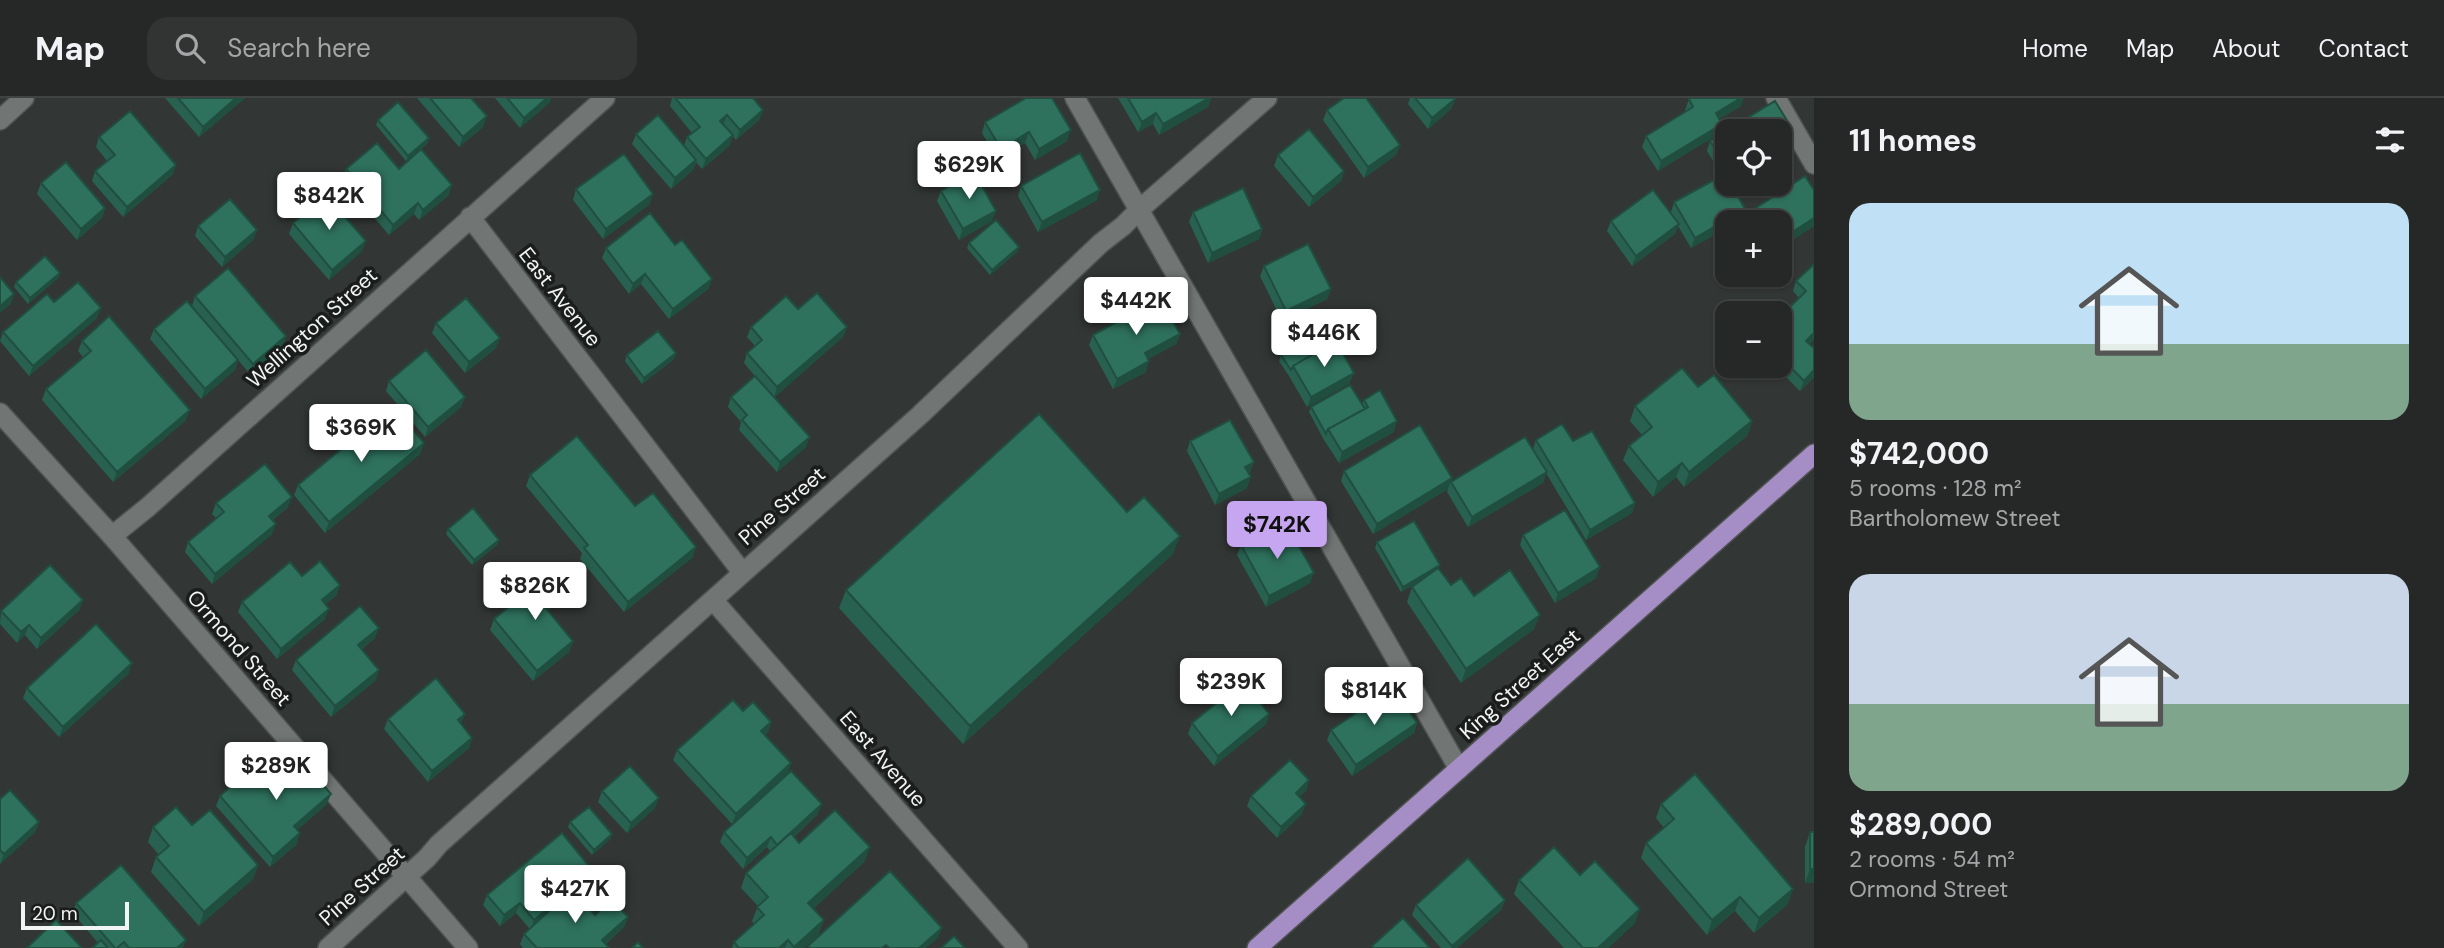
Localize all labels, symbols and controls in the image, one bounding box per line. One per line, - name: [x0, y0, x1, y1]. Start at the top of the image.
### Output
- search box: [147, 17, 637, 80]
- text: Map: [35, 27, 105, 70]
- icon: search: [171, 29, 209, 67]
- text: Search here: [227, 31, 371, 65]
- text: Home: [2022, 33, 2088, 64]
- text: Map: [2126, 33, 2174, 64]
- text: About: [2212, 33, 2281, 64]
- text: Contact: [2319, 33, 2409, 64]
- map controls: [1715, 119, 1792, 378]
- button: locate: [1715, 119, 1792, 196]
- text: 11 homes: [1849, 121, 1977, 160]
- icon: filters: [2371, 121, 2409, 159]
- pin: $629K: [920, 141, 1018, 201]
- text: $629K: [933, 149, 1005, 179]
- pin: $842K: [280, 172, 378, 232]
- text: $842K: [293, 180, 365, 210]
- button: +: [1715, 210, 1792, 287]
- street label: East Avenue: [512, 242, 608, 352]
- icon: home: [2066, 248, 2192, 374]
- street label: Wellington Street: [241, 262, 383, 394]
- pin: $442K: [1087, 278, 1185, 337]
- text: $442K: [1100, 285, 1172, 315]
- button: −: [1715, 301, 1792, 378]
- pin: $446K: [1275, 310, 1373, 369]
- text: $446K: [1287, 317, 1361, 347]
- pin: $369K: [312, 404, 410, 464]
- text: $369K: [325, 412, 397, 442]
- text: $742,000: [1849, 434, 1989, 473]
- street label: Pine Street: [733, 461, 831, 551]
- text: 5 rooms · 128 m²: [1849, 473, 2022, 503]
- pin: $742K: [1228, 502, 1326, 561]
- text: Bartholomew Street: [1849, 503, 2061, 533]
- text: $742K: [1243, 509, 1311, 539]
- pin: $826K: [486, 562, 584, 622]
- text: $826K: [499, 570, 571, 600]
- street label: Ormond Street: [181, 584, 297, 712]
- icon: home: [2066, 619, 2192, 745]
- street label: King Street East: [1454, 622, 1586, 746]
- pin: $239K: [1182, 658, 1280, 718]
- text: $239K: [1196, 666, 1266, 696]
- pin: $814K: [1325, 668, 1423, 727]
- text: $814K: [1341, 675, 1407, 705]
- street label: East Avenue: [834, 705, 932, 813]
- pin: $289K: [227, 742, 325, 802]
- text: $289K: [241, 750, 311, 780]
- text: $289,000: [1849, 805, 1992, 844]
- street label: Pine Street: [313, 840, 411, 932]
- text: 2 rooms · 54 m²: [1849, 844, 2015, 874]
- pin: $427K: [526, 866, 624, 925]
- text: $427K: [540, 873, 610, 903]
- text: Ormond Street: [1849, 874, 2008, 904]
- scale bar: [21, 899, 130, 931]
- text: 20 m: [32, 901, 78, 926]

